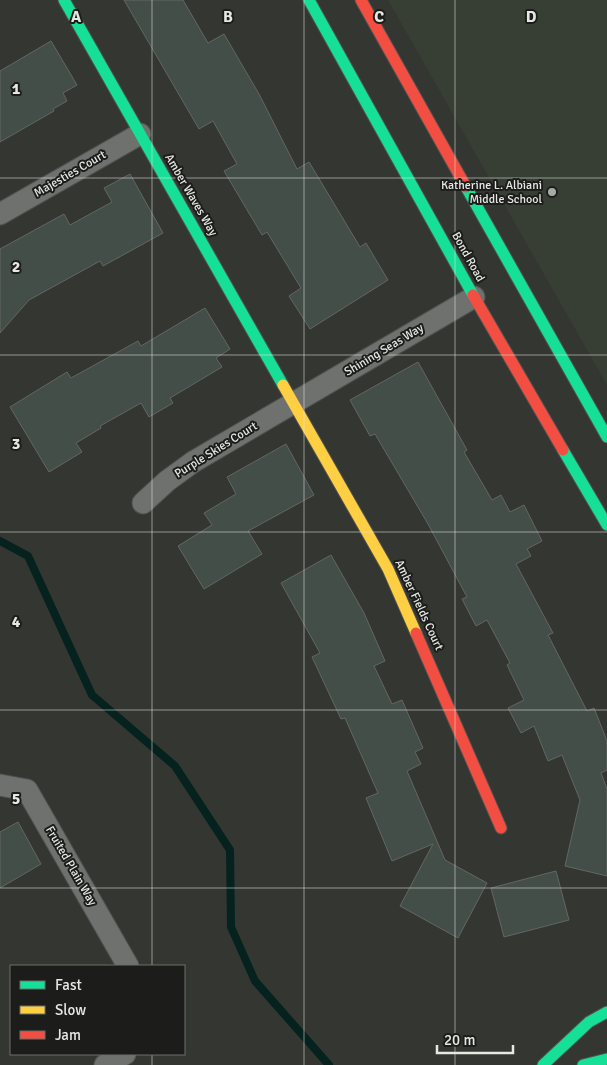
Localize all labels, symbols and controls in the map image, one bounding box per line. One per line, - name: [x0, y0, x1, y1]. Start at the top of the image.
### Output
- text: A: [71, 7, 82, 27]
- text: B: [223, 7, 233, 27]
- text: C: [374, 7, 384, 27]
- text: D: [526, 7, 537, 27]
- text: 1: [12, 79, 21, 99]
- street label: Majesties Court: [31, 147, 109, 201]
- street label: Amber Waves Way: [161, 151, 221, 239]
- place label: Katherine L. Albiani Middle School: [441, 178, 542, 207]
- marker: Katherine L. Albiani Middle School: [546, 186, 558, 198]
- street label: Bond Road: [448, 229, 488, 285]
- text: 2: [12, 257, 20, 277]
- street label: Shining Seas Way: [342, 320, 427, 380]
- street label: Purple Skies Court: [172, 419, 260, 481]
- text: 3: [12, 434, 20, 454]
- street label: Amber Fields Court: [391, 557, 447, 653]
- text: 4: [12, 612, 21, 632]
- text: 5: [12, 789, 20, 809]
- street label: Fruited Plain Way: [42, 824, 100, 909]
- legend: [10, 965, 185, 1055]
- text: Fast: [55, 976, 82, 994]
- text: Slow: [55, 1001, 86, 1019]
- scale bar: [437, 1022, 513, 1054]
- text: Jam: [55, 1026, 81, 1044]
- text: 20 m: [444, 1031, 475, 1049]

